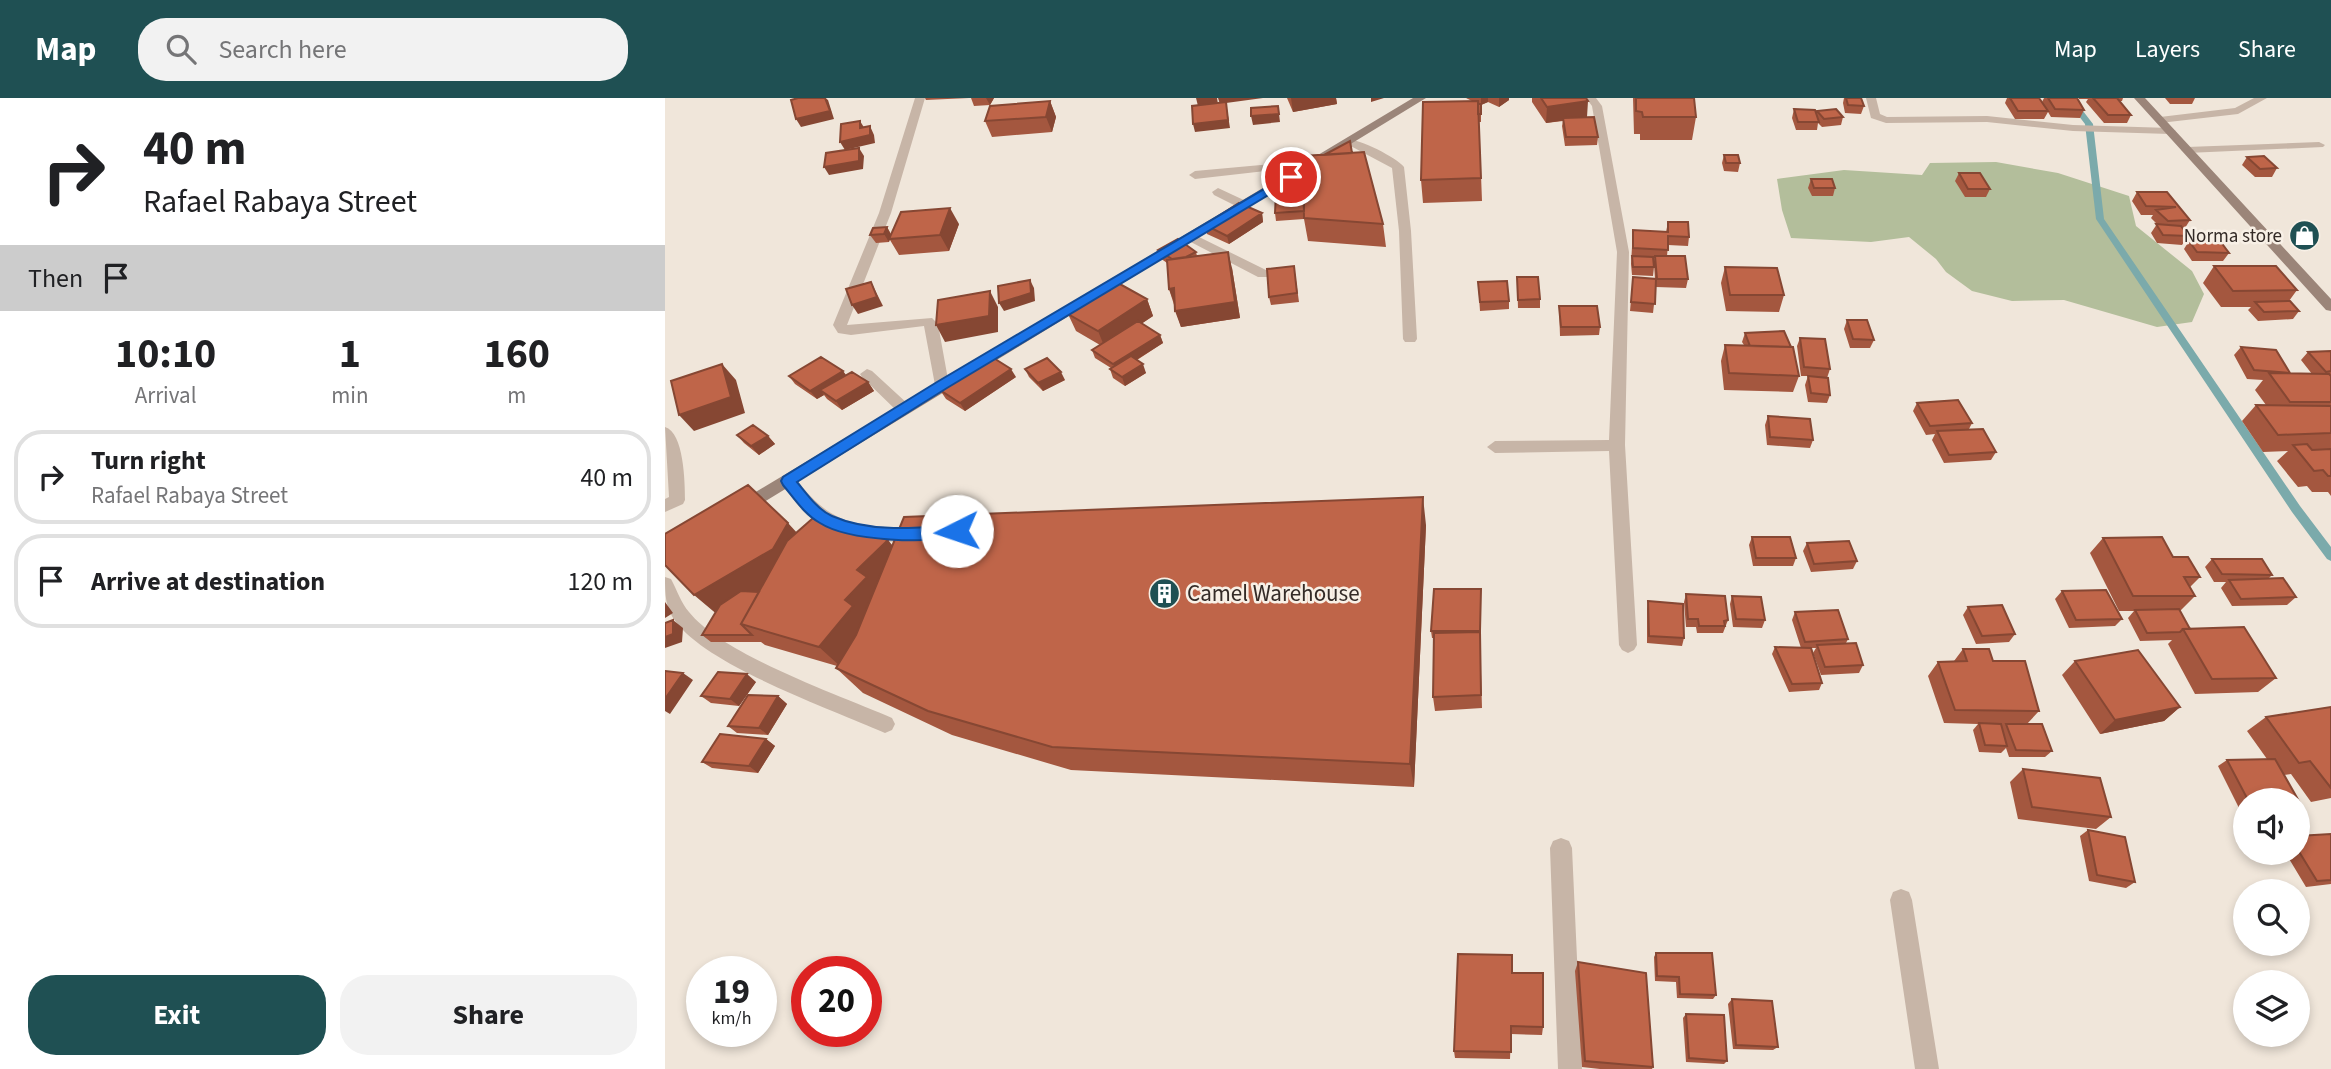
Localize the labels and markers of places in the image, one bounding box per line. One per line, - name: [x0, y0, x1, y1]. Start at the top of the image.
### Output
- pin: [1261, 147, 1321, 207]
- shop icon: Norma store: [2288, 219, 2322, 253]
- place label: Norma store: [2184, 223, 2282, 250]
- building icon: Camel Warehouse: [1147, 576, 1181, 610]
- place label: Camel Warehouse: [1187, 577, 1360, 610]

